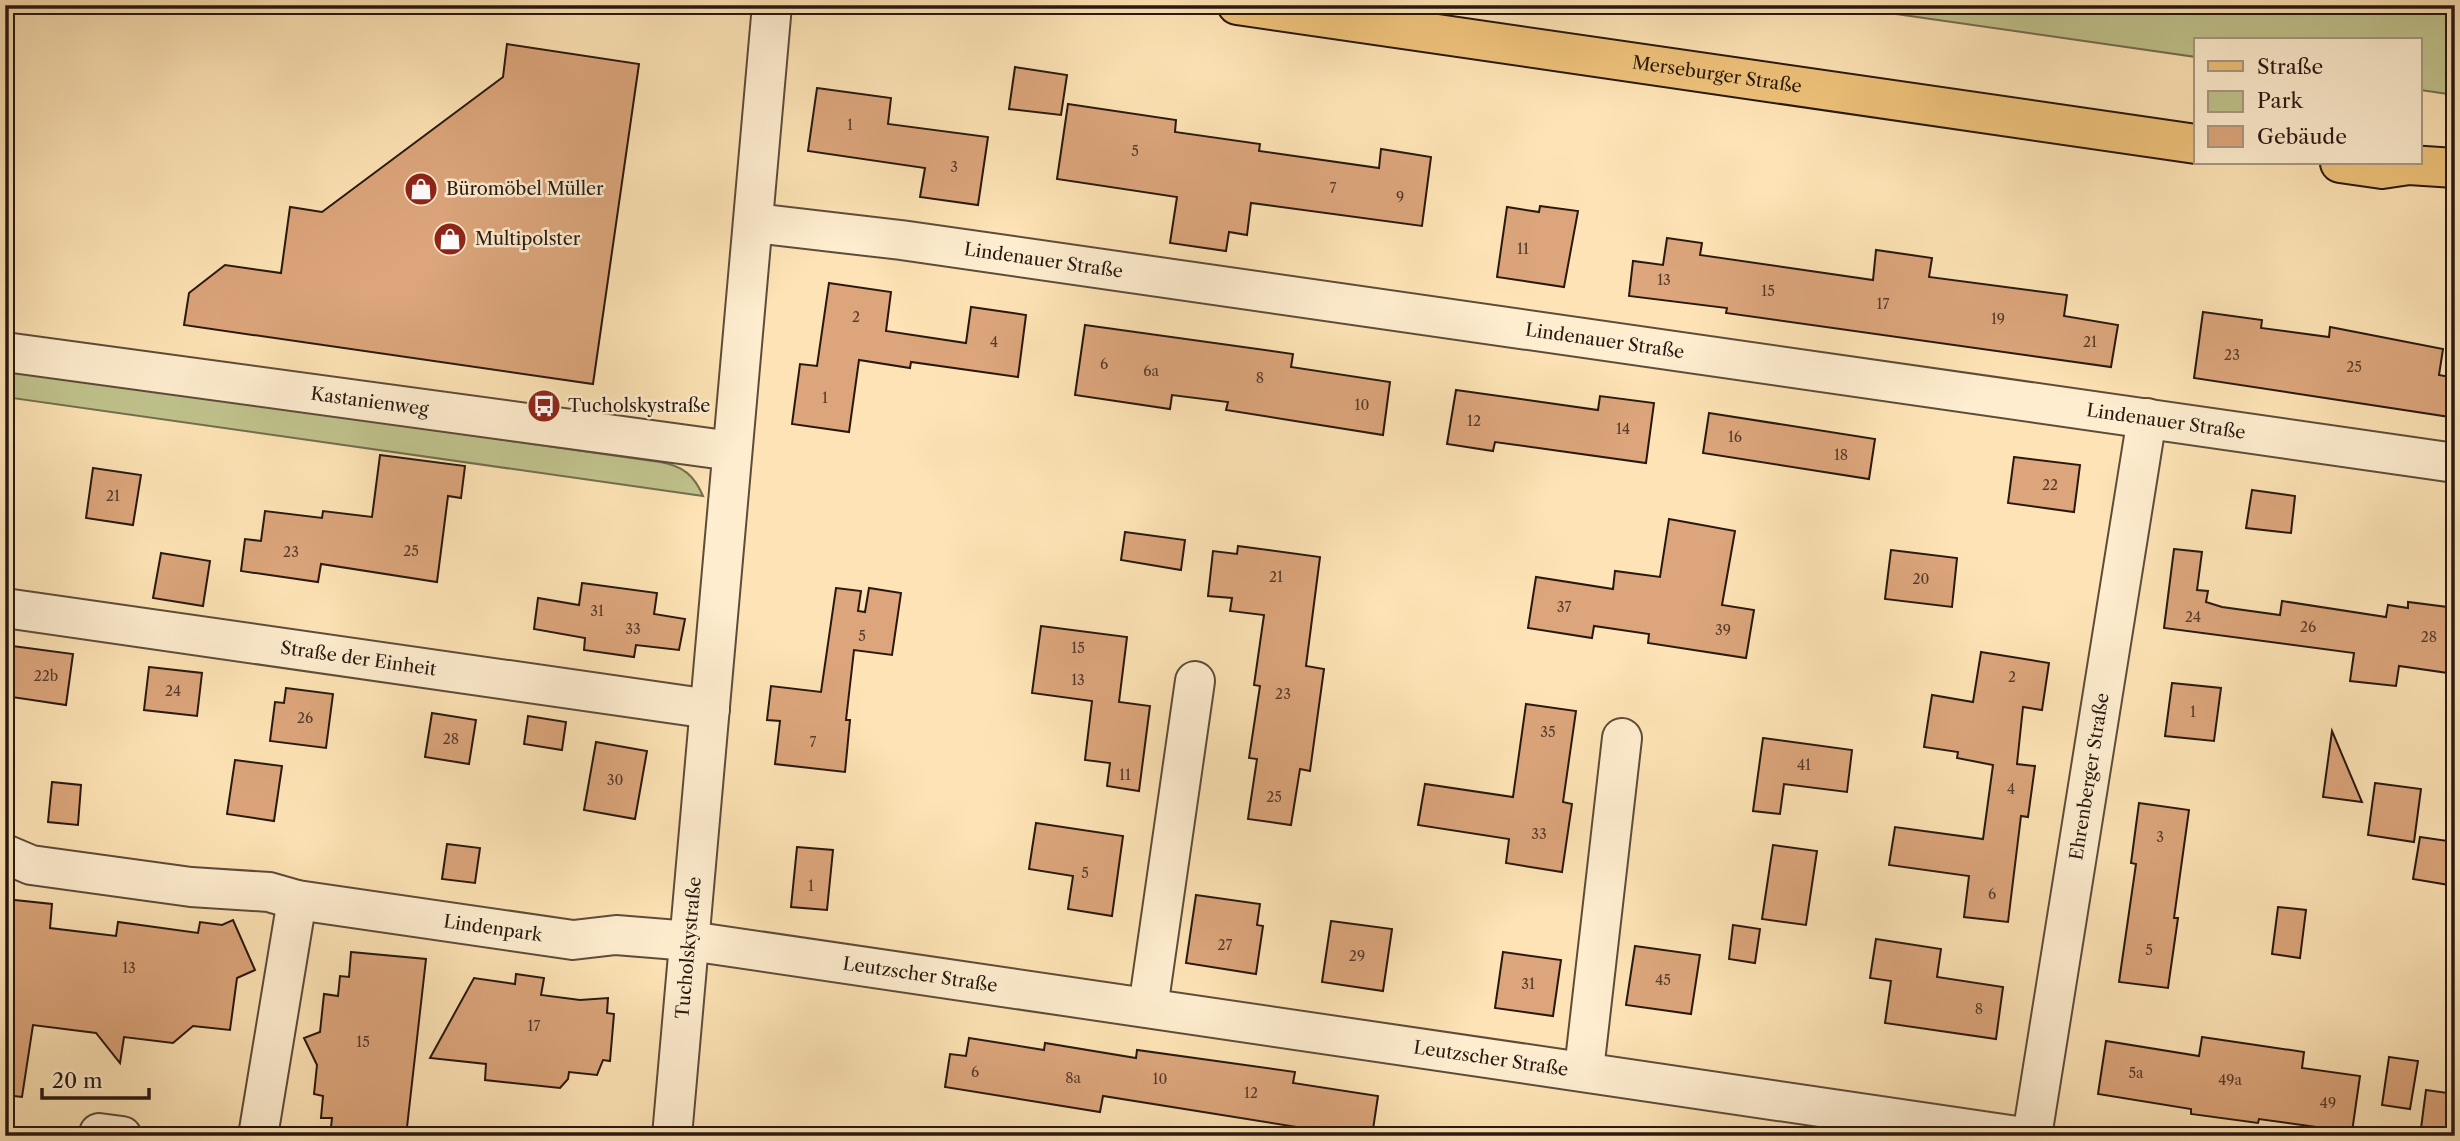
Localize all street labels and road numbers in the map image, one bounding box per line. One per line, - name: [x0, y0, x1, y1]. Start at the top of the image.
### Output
- street label: Merseburger Straße: [1631, 51, 1803, 98]
- street label: Lindenauer Straße: [963, 238, 1125, 283]
- street label: Lindenauer Straße: [1524, 319, 1686, 363]
- street label: Kastanienweg: [309, 383, 430, 421]
- street label: Lindenauer Straße: [2085, 399, 2247, 444]
- street label: Straße der Einheit: [279, 637, 438, 681]
- street label: Ehrenberger Straße: [2065, 691, 2114, 862]
- street label: Tucholskystraße: [671, 876, 706, 1020]
- street label: Lindenpark: [442, 910, 545, 947]
- street label: Leutzscher Straße: [841, 953, 999, 997]
- street label: Leutzscher Straße: [1412, 1036, 1570, 1081]

